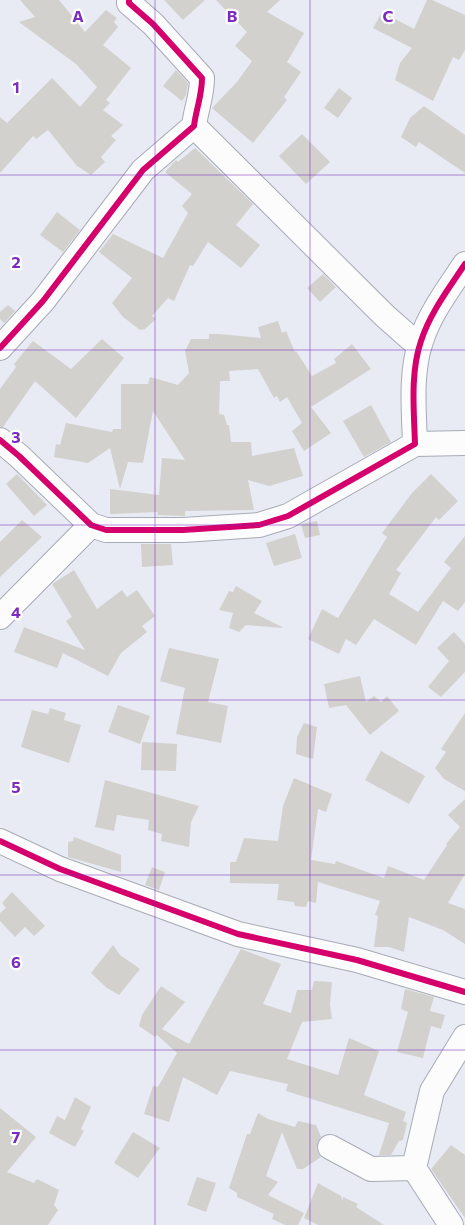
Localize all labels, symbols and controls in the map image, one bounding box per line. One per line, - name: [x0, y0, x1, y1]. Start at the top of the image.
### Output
- text: A: [72, 6, 84, 25]
- text: B: [227, 6, 238, 25]
- text: C: [383, 6, 394, 25]
- text: 1: [12, 77, 20, 96]
- text: 2: [11, 252, 21, 271]
- text: 3: [11, 427, 21, 446]
- text: 4: [11, 602, 21, 621]
- text: 5: [11, 777, 21, 796]
- text: 6: [11, 952, 21, 971]
- text: 7: [12, 1127, 21, 1146]

